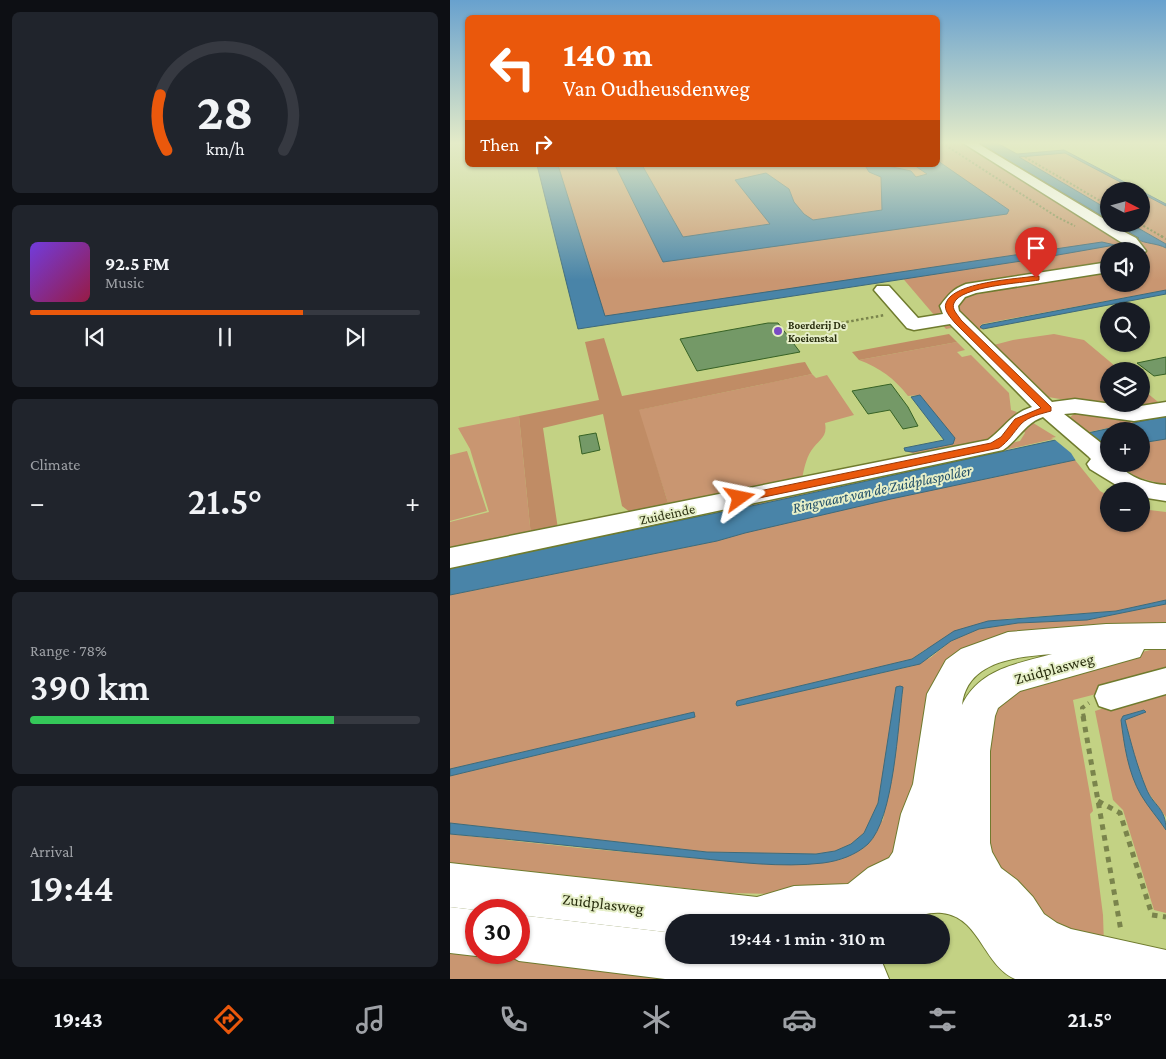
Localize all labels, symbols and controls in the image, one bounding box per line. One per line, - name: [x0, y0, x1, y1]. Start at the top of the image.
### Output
- icon: left: [480, 35, 545, 100]
- text: 140 m: [563, 35, 653, 74]
- text: Van Oudheusdenweg: [563, 76, 750, 101]
- text: 28: [197, 82, 253, 140]
- icon: right: [529, 130, 557, 158]
- text: Then: [480, 134, 519, 155]
- text: km/h: [206, 139, 245, 159]
- north arrow: [1100, 182, 1150, 232]
- map controls: [1100, 182, 1150, 532]
- pin: [1015, 227, 1057, 278]
- icon: arrive: [1022, 234, 1050, 262]
- button: sound: [1100, 242, 1150, 292]
- text: 92.5 FM: [105, 253, 170, 274]
- text: Music: [105, 274, 144, 291]
- button: search: [1100, 302, 1150, 352]
- place label: Boerderij De Koeienstal: [788, 319, 846, 344]
- icon: previous: [81, 323, 109, 351]
- icon: pause: [211, 323, 239, 351]
- icon: next: [341, 323, 369, 351]
- marker: Boerderij De Koeienstal: [772, 325, 784, 337]
- button: layers: [1100, 362, 1150, 412]
- button: +: [1100, 422, 1150, 472]
- text: Climate: [30, 456, 80, 473]
- water label: Ringvaart van de Zuidplaspolder: [791, 462, 974, 517]
- position arrow: [713, 471, 765, 523]
- text: 21.5°: [188, 480, 262, 522]
- button: −: [1100, 482, 1150, 532]
- text: −: [30, 487, 45, 518]
- text: +: [405, 487, 420, 518]
- street label: Zuideinde: [638, 500, 696, 528]
- text: Range · 78%: [30, 642, 107, 659]
- street label: Zuidplasweg: [1012, 650, 1096, 688]
- text: 390 km: [30, 666, 149, 708]
- text: Arrival: [30, 843, 74, 860]
- text: 19:44: [30, 867, 114, 909]
- street label: Zuidplasweg: [561, 890, 645, 918]
- speed limit sign: 30: [465, 899, 530, 964]
- text: 19:44 · 1 min · 310 m: [730, 928, 885, 949]
- icon: directions: [211, 1002, 246, 1037]
- icon: music: [353, 1002, 388, 1037]
- icon: phone: [496, 1002, 531, 1037]
- icon: climate: [639, 1002, 674, 1037]
- icon: car: [782, 1002, 817, 1037]
- icon: filters: [925, 1002, 960, 1037]
- text: 19:43: [54, 1007, 103, 1032]
- text: 21.5°: [1068, 1007, 1112, 1032]

